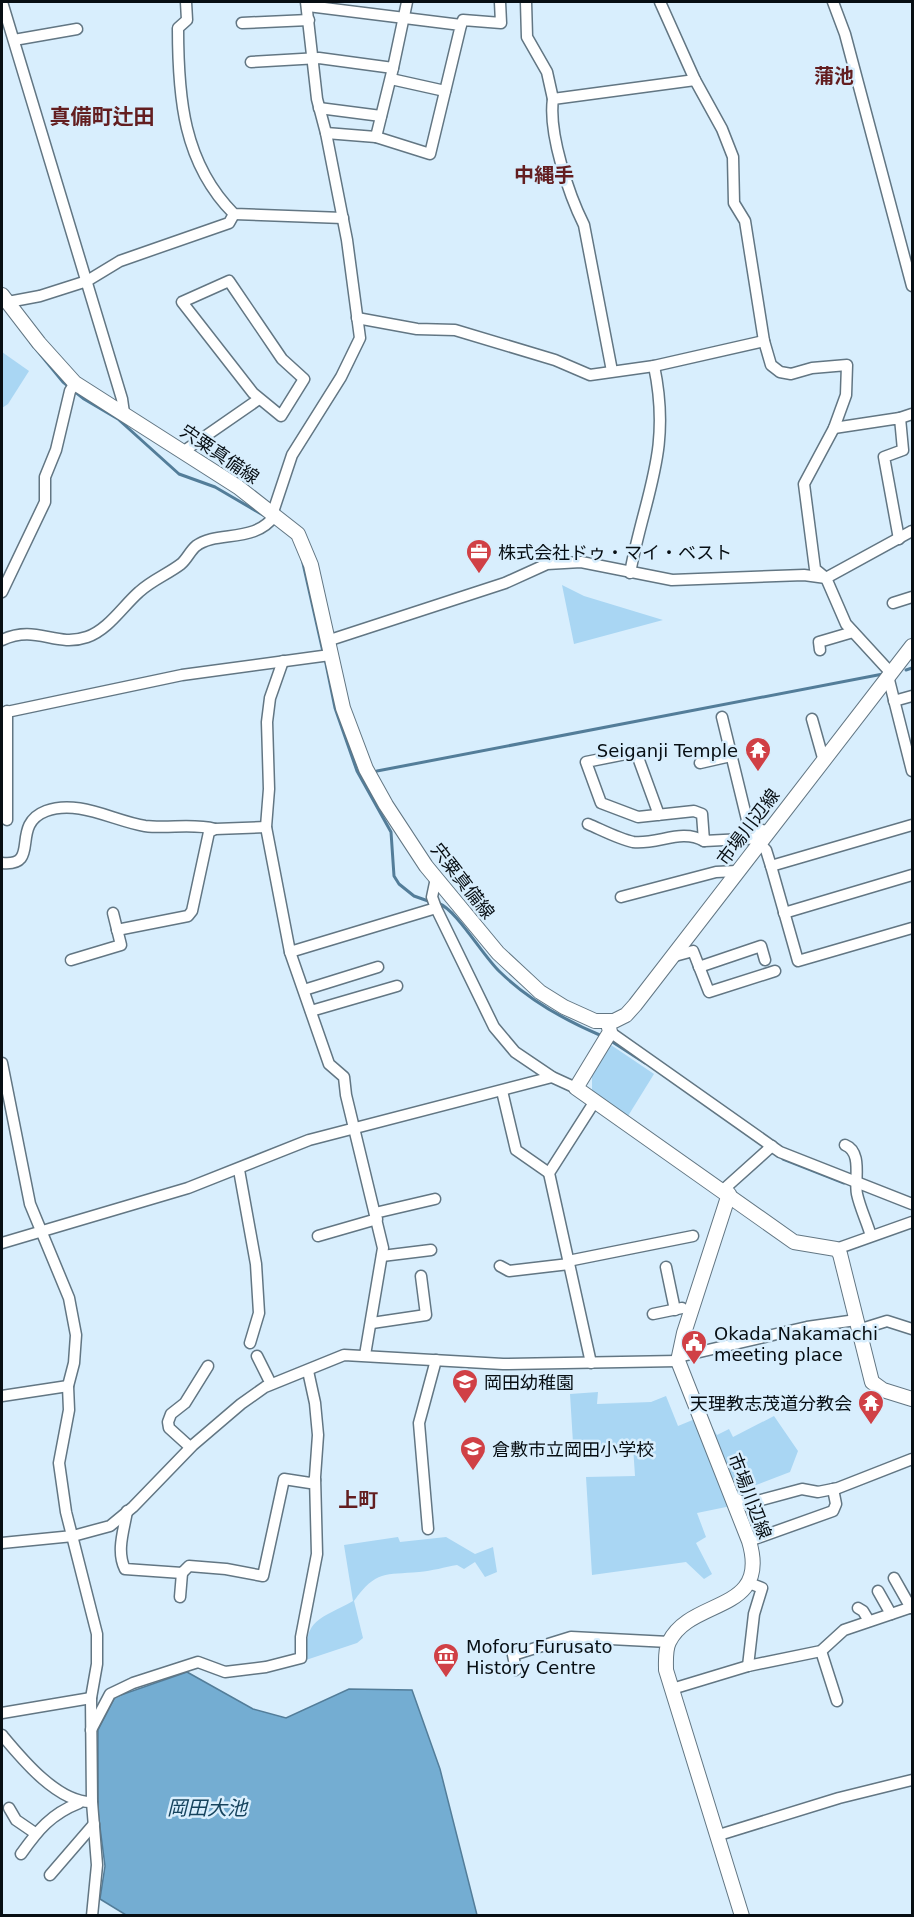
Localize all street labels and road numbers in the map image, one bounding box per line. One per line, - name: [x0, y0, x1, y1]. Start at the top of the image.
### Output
- street label: 宍粟真備線: [177, 420, 263, 488]
- street label: 市場川辺線: [713, 785, 783, 869]
- street label: 宍粟真備線: [427, 839, 499, 923]
- street label: 市場川辺線: [724, 1450, 776, 1542]

